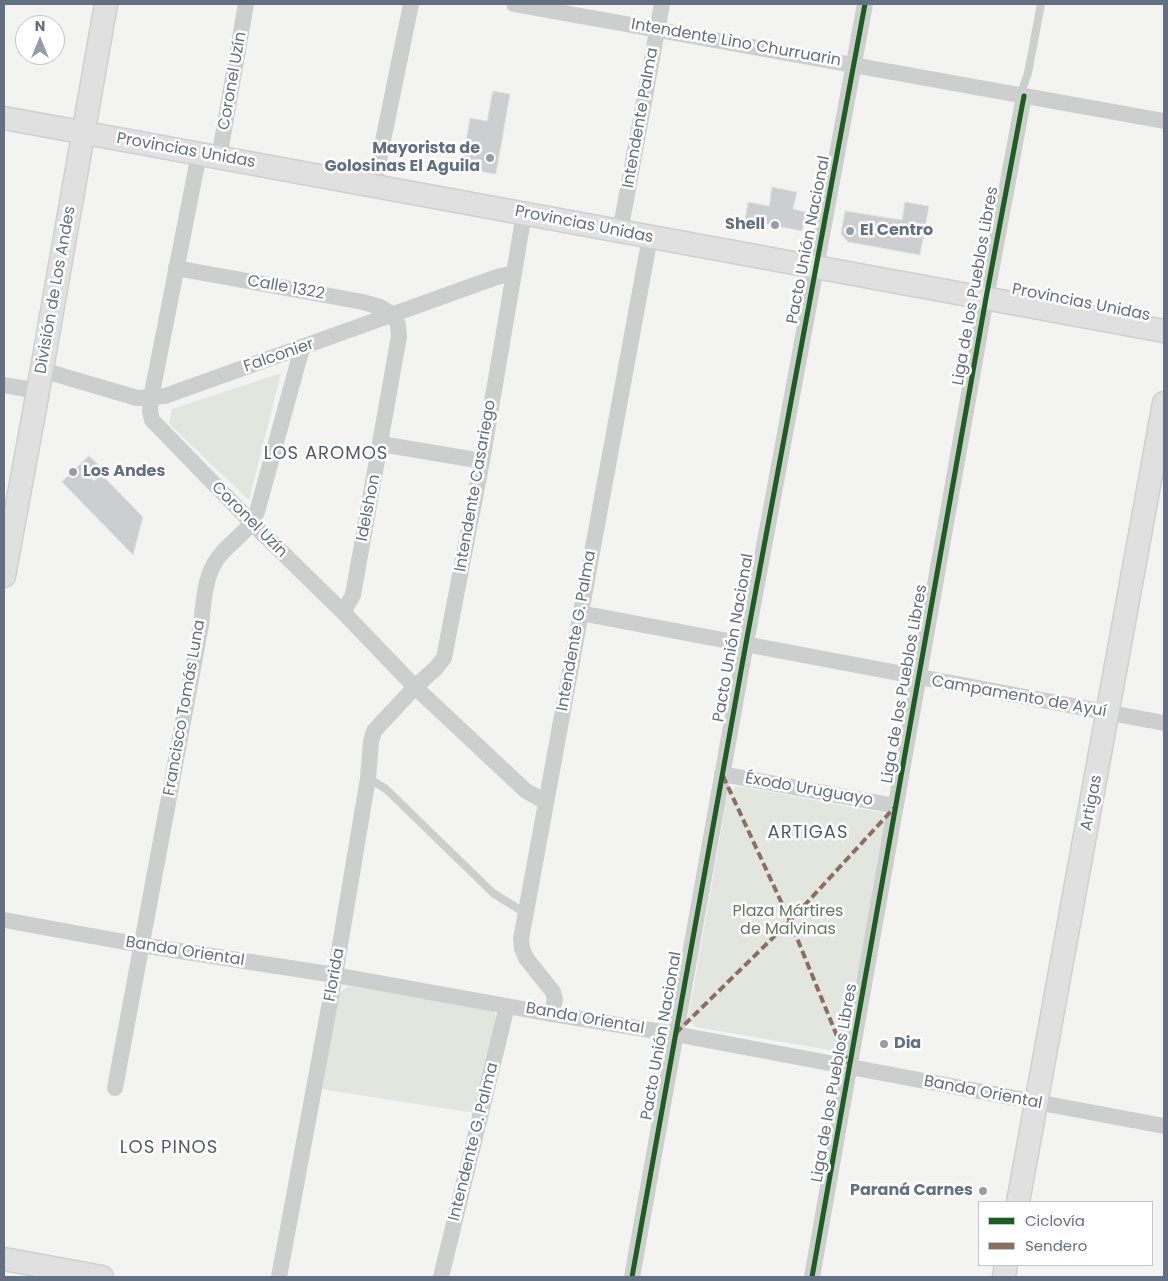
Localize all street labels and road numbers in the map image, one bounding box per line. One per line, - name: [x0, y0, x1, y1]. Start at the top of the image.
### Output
- street label: Intendente Lino Churruarin: [630, 15, 842, 71]
- street label: Coronel Uzín: [215, 30, 251, 132]
- street label: Intendente Palma: [619, 46, 663, 190]
- street label: Provincias Unidas: [115, 129, 257, 173]
- street label: Pacto Unión Nacional: [783, 154, 835, 326]
- street label: Liga de los Pueblos Libres: [949, 185, 1003, 387]
- street label: Provincias Unidas: [513, 202, 655, 248]
- street label: División de Los Andes: [32, 205, 80, 375]
- street label: Calle 1322: [246, 272, 326, 304]
- street label: Provincias Unidas: [1010, 280, 1152, 326]
- street label: Falconier: [241, 335, 317, 377]
- street label: Intendente Casariego: [451, 398, 501, 574]
- street label: Idelshon: [353, 473, 385, 543]
- street label: Coronel Uzín: [207, 478, 291, 562]
- street label: Intendente G. Palma: [553, 549, 601, 713]
- street label: Pacto Unión Nacional: [710, 552, 758, 724]
- street label: Liga de los Pueblos Libres: [878, 583, 932, 785]
- street label: Francisco Tomás Luna: [160, 619, 210, 797]
- street label: Campamento de Ayuí: [930, 672, 1108, 722]
- street label: Éxodo Uruguayo: [744, 769, 874, 811]
- street label: Artigas: [1077, 773, 1107, 833]
- street label: Banda Oriental: [124, 933, 246, 971]
- street label: Florida: [321, 947, 349, 1003]
- street label: Pacto Unión Nacional: [638, 950, 686, 1122]
- street label: Liga de los Pueblos Libres: [808, 982, 862, 1184]
- street label: Banda Oriental: [524, 999, 646, 1039]
- street label: Intendente G. Palma: [445, 1061, 503, 1223]
- street label: Banda Oriental: [922, 1072, 1044, 1114]

